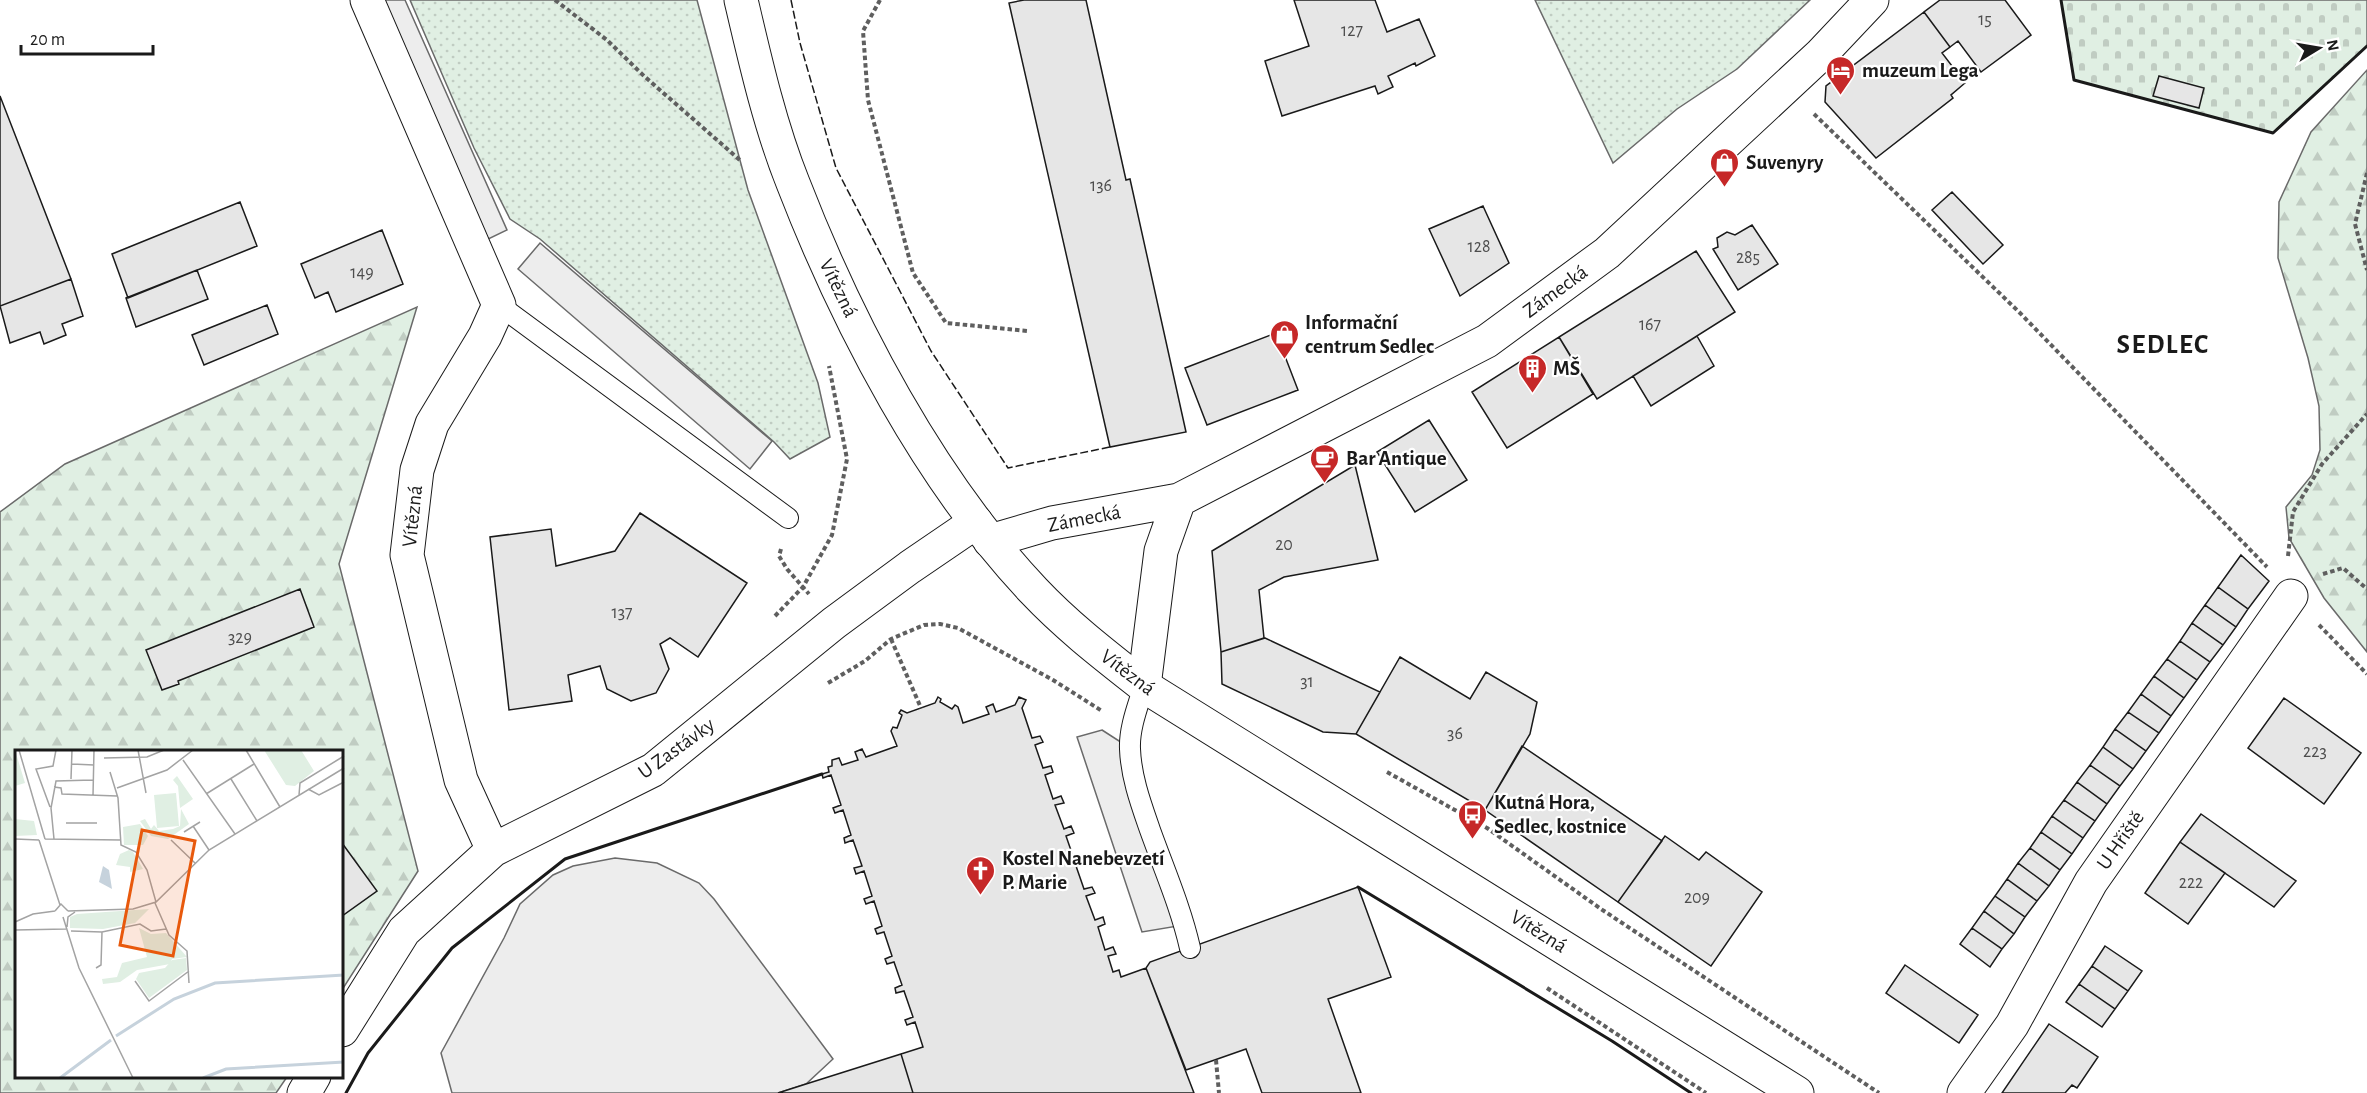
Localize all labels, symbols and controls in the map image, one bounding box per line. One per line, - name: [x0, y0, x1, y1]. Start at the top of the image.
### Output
- house number: 15: [1978, 11, 1992, 29]
- scale bar: [21, 18, 153, 56]
- north arrow: [2289, 18, 2349, 78]
- house number: 127: [1341, 22, 1363, 40]
- text: 20 m: [30, 31, 65, 49]
- text: N: [2324, 38, 2342, 52]
- hotel icon: muzeum Lega: [1825, 54, 1857, 96]
- place label: muzeum Lega: [1862, 60, 1979, 81]
- shop icon: Suvenyry: [1709, 146, 1741, 188]
- place label: Suvenyry: [1746, 152, 1824, 173]
- house number: 136: [1090, 177, 1112, 195]
- house number: 128: [1468, 238, 1490, 256]
- house number: 285: [1736, 249, 1760, 267]
- street label: Vítězná: [815, 256, 862, 321]
- street label: Zámecká: [1519, 261, 1592, 322]
- house number: 149: [350, 264, 374, 282]
- place label: Informační centrum Sedlec: [1305, 312, 1434, 357]
- house number: 167: [1639, 316, 1661, 334]
- shop icon: Informační centrum Sedlec: [1268, 318, 1300, 360]
- district label: SEDLEC: [2117, 331, 2209, 358]
- building icon: MŠ: [1516, 352, 1548, 394]
- place label: MŠ: [1553, 356, 1580, 379]
- cafe icon: Bar Antique: [1309, 442, 1341, 484]
- place label: Bar Antique: [1346, 448, 1447, 469]
- street label: Vítězná: [399, 484, 426, 548]
- street label: Zámecká: [1046, 501, 1123, 536]
- house number: 20: [1275, 536, 1293, 554]
- house number: 137: [611, 604, 633, 622]
- house number: 329: [228, 629, 252, 647]
- street label: Vítězná: [1097, 645, 1159, 700]
- house number: 31: [1300, 673, 1314, 691]
- street label: U Zastávky: [634, 714, 718, 783]
- house number: 36: [1447, 725, 1463, 743]
- house number: 223: [2303, 743, 2327, 761]
- inset map: [15, 750, 344, 1078]
- place label: Kutná Hora, Sedlec, kostnice: [1494, 792, 1626, 837]
- bus stop icon: Kutná Hora, Sedlec, kostnice: [1457, 798, 1489, 840]
- street label: U Hřiště: [2093, 807, 2148, 874]
- place label: Kostel Nanebevzetí P. Marie: [1002, 848, 1165, 893]
- church icon: Kostel Nanebevzetí P. Marie: [965, 854, 997, 896]
- house number: 222: [2179, 874, 2203, 892]
- house number: 209: [1684, 889, 1710, 907]
- street label: Vítězná: [1507, 906, 1571, 957]

